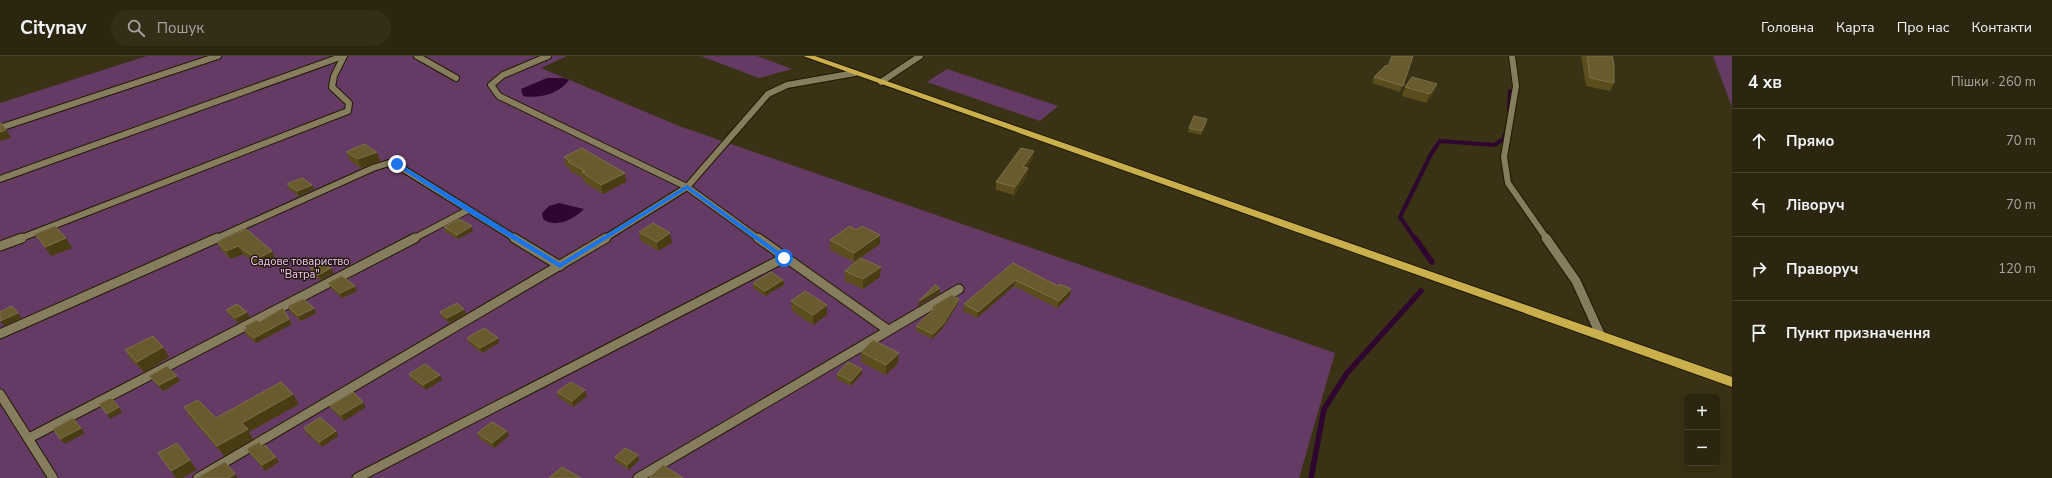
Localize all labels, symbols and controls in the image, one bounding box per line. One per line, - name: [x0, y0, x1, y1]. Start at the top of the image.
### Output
- search box: [111, 10, 391, 46]
- text: Citynav: [20, 15, 87, 41]
- icon: search: [125, 17, 147, 39]
- text: Пошук: [157, 18, 204, 38]
- text: Головна: [1761, 18, 1814, 37]
- text: Карта: [1836, 18, 1875, 37]
- text: Про нас: [1897, 18, 1949, 37]
- text: Контакти: [1971, 18, 2032, 37]
- text: 4 хв: [1748, 71, 1782, 94]
- text: Пішки · 260 m: [1951, 73, 2036, 91]
- icon: ahead: [1748, 130, 1770, 152]
- text: Прямо: [1786, 131, 1834, 151]
- text: 70 m: [2006, 132, 2036, 150]
- route end: [388, 155, 406, 173]
- icon: left: [1748, 194, 1770, 216]
- text: Ліворуч: [1786, 195, 1845, 215]
- text: 70 m: [2006, 196, 2036, 214]
- route start: [775, 249, 793, 267]
- park label: Садове товариство "Ватра": [250, 254, 350, 282]
- icon: right: [1748, 258, 1770, 280]
- text: Праворуч: [1786, 259, 1858, 279]
- text: 120 m: [1998, 260, 2036, 278]
- icon: arrive: [1748, 322, 1770, 344]
- text: Пункт призначення: [1786, 323, 1931, 343]
- map controls: [1684, 394, 1720, 466]
- button: +: [1684, 394, 1720, 430]
- button: −: [1684, 430, 1720, 466]

